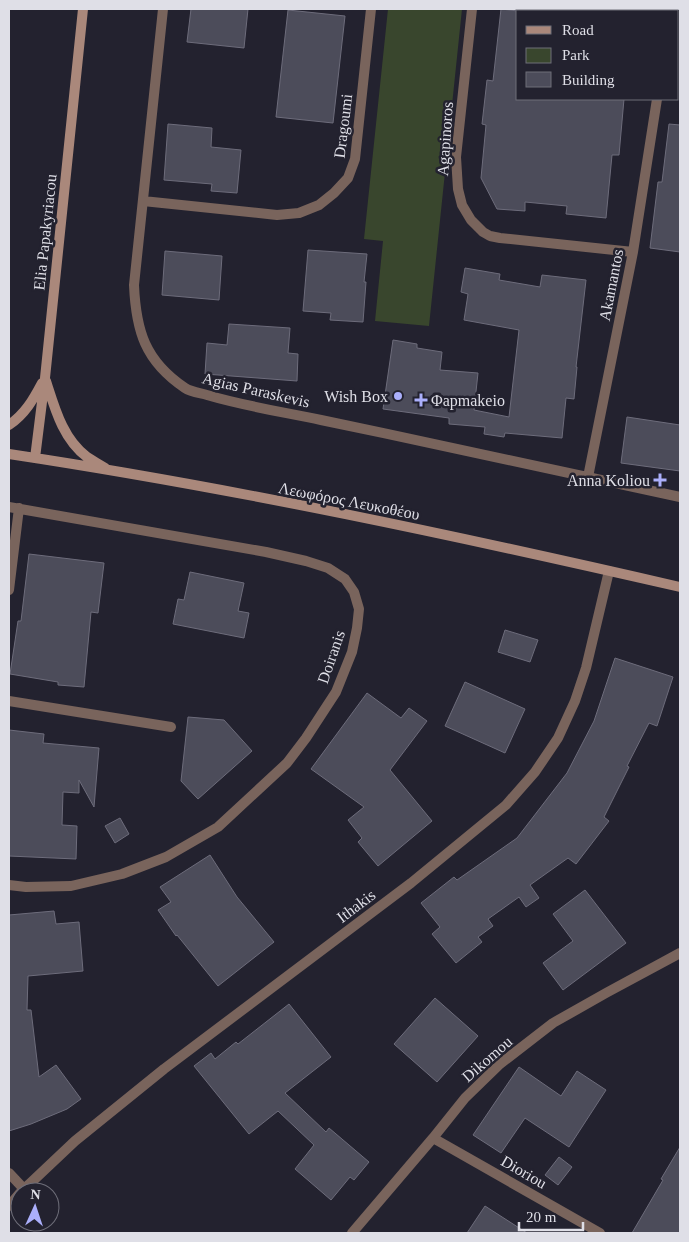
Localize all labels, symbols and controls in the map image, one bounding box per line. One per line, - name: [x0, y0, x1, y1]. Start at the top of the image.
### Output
- legend: [516, 10, 679, 100]
- text: Road: [562, 22, 594, 38]
- text: Park: [562, 47, 590, 63]
- text: Building: [562, 72, 615, 88]
- street label: Dragoumi: [331, 92, 356, 159]
- street label: Agapinoros: [434, 101, 457, 177]
- street label: Elia Papakyriacou: [30, 173, 61, 291]
- street label: Akamantos: [596, 248, 626, 322]
- street label: Agias Paraskevis: [200, 369, 311, 412]
- place label: Wish Box: [324, 388, 388, 405]
- marker: Wish Box: [392, 390, 404, 402]
- place label: Φapmakeio: [431, 392, 505, 410]
- marker: Φapmakeio: [415, 394, 427, 406]
- place label: Anna Koliou: [567, 472, 650, 489]
- marker: Anna Koliou: [654, 474, 666, 486]
- street label: Λεωφόρος Λευκοθέου: [277, 479, 421, 524]
- street label: Doiranis: [314, 628, 348, 686]
- street label: Ithakis: [333, 886, 379, 926]
- street label: Dikomou: [459, 1033, 515, 1085]
- street label: Dioriou: [498, 1152, 550, 1192]
- north arrow: [10, 1182, 60, 1232]
- text: N: [30, 1187, 41, 1202]
- scale bar: [519, 1200, 583, 1232]
- text: 20 m: [526, 1209, 557, 1225]

